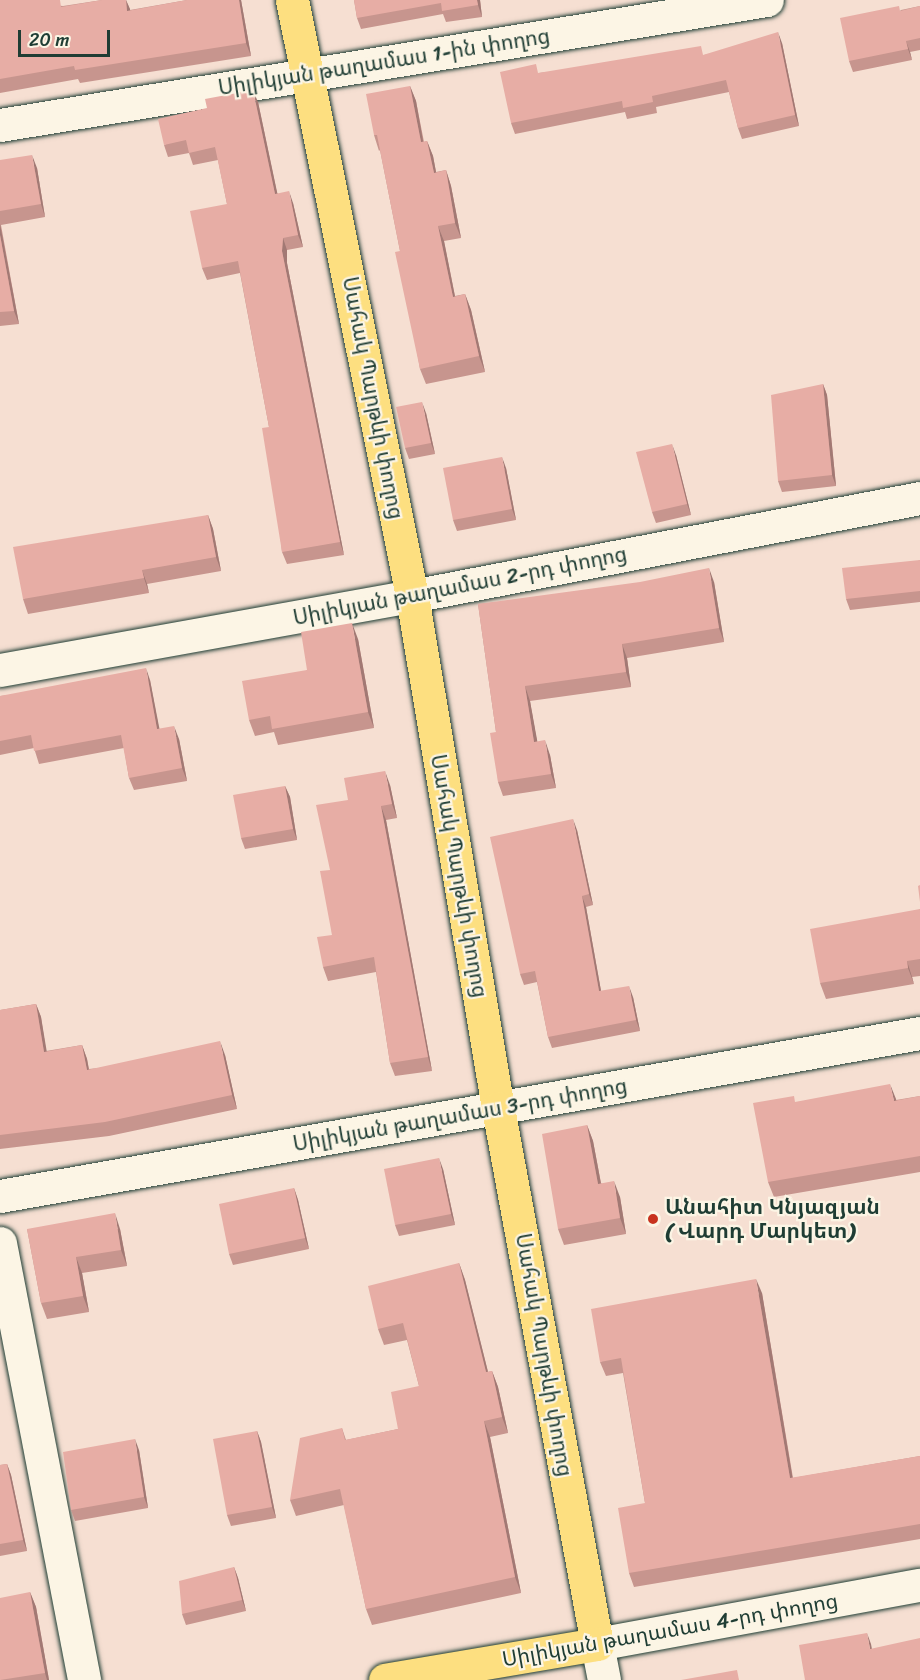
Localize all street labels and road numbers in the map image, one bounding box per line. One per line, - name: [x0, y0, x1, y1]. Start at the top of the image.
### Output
- street label: Սիլիկյան թաղամաս 1-ին փողոց: [216, 23, 552, 101]
- street label: Սահակ Պարթևի փողոց: [337, 275, 409, 521]
- street label: Սիլիկյան թաղամաս 2-րդ փողոց: [291, 541, 629, 631]
- street label: Սահակ Պարթևի փողոց: [425, 752, 493, 1000]
- street label: Սիլիկյան թաղամաս 3-րդ փողոց: [291, 1073, 629, 1157]
- street label: Սահակ Պարթևի փողոց: [510, 1231, 578, 1479]
- street label: Սիլիկյան թաղամաս 4-րդ փողոց: [500, 1588, 840, 1672]

